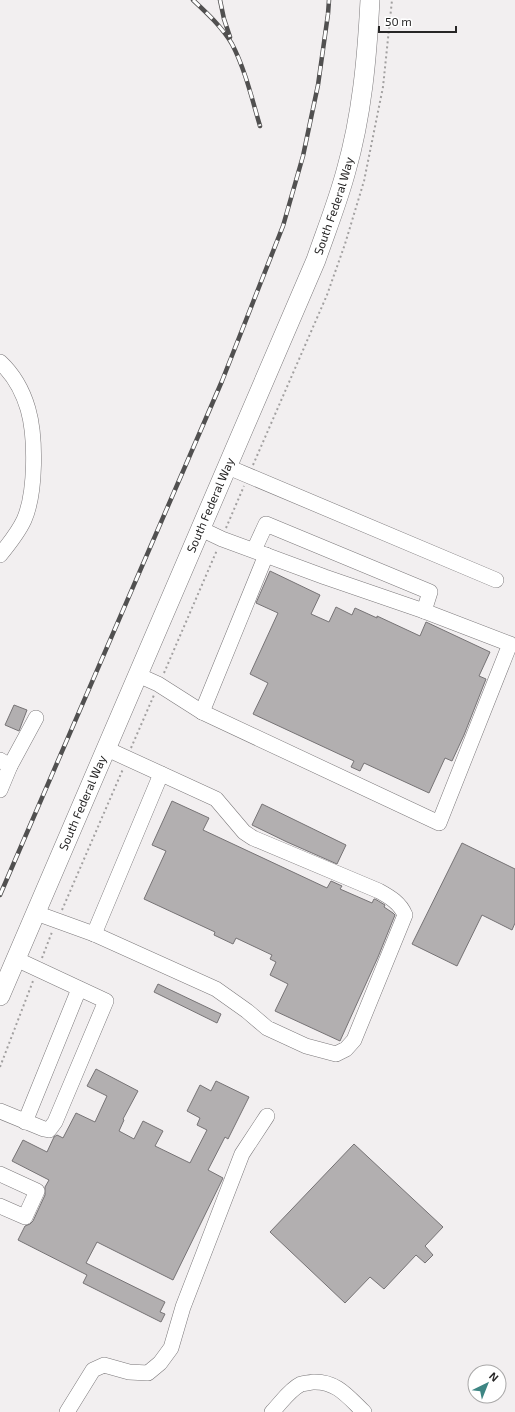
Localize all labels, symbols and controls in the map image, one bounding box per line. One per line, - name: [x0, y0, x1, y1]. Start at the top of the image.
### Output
- scale bar: [379, 8, 456, 34]
- text: 50 m: [385, 14, 412, 28]
- street label: South Federal Way: [310, 155, 356, 256]
- street label: South Federal Way: [183, 455, 237, 555]
- street label: South Federal Way: [55, 752, 109, 852]
- north arrow: [467, 1364, 507, 1404]
- text: N: [487, 1369, 502, 1384]

